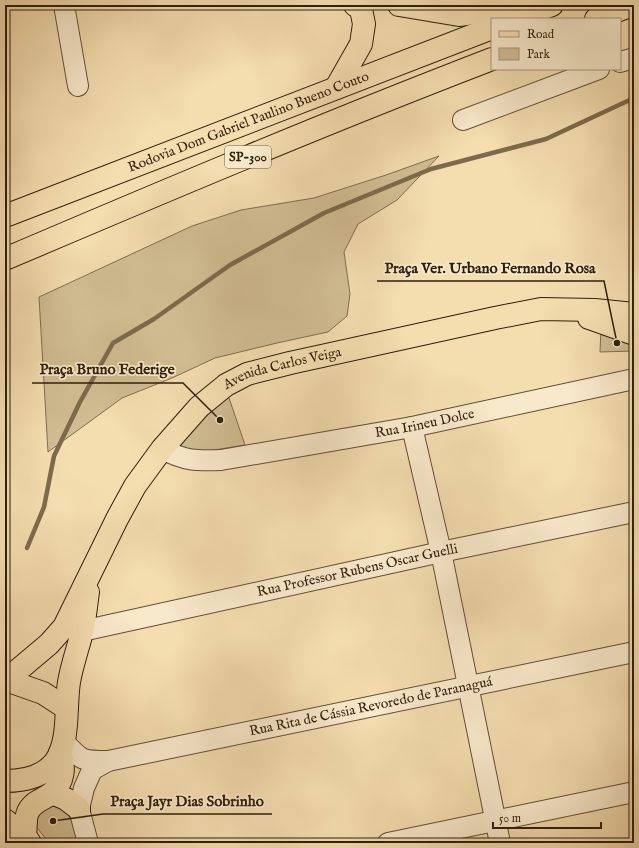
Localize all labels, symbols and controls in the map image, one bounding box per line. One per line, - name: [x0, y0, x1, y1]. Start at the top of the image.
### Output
- legend: [491, 18, 621, 70]
- text: Road: [527, 27, 555, 42]
- text: Park: [527, 47, 550, 62]
- street label: Rodovia Dom Gabriel Paulino Bueno Couto: [125, 67, 372, 177]
- road number: SP-300: [225, 146, 271, 168]
- callout: Praça Ver. Urbano Fernando Rosa: [377, 254, 604, 281]
- text: Praça Ver. Urbano Fernando Rosa: [384, 259, 596, 278]
- street label: Avenida Carlos Veiga: [219, 343, 344, 394]
- callout: Praça Bruno Federige: [32, 356, 183, 383]
- text: Praça Bruno Federige: [39, 360, 175, 379]
- street label: Rua Irineu Dolce: [374, 405, 477, 442]
- street label: Rua Professor Rubens Oscar Guelli: [255, 540, 460, 601]
- street label: Rua Rita de Cássia Revoredo de Paranaguá: [248, 672, 495, 741]
- callout: Praça Jayr Dias Sobrinho: [103, 787, 272, 814]
- text: Praça Jayr Dias Sobrinho: [110, 792, 264, 811]
- scale bar: [493, 804, 601, 830]
- text: 50 m: [499, 811, 521, 826]

